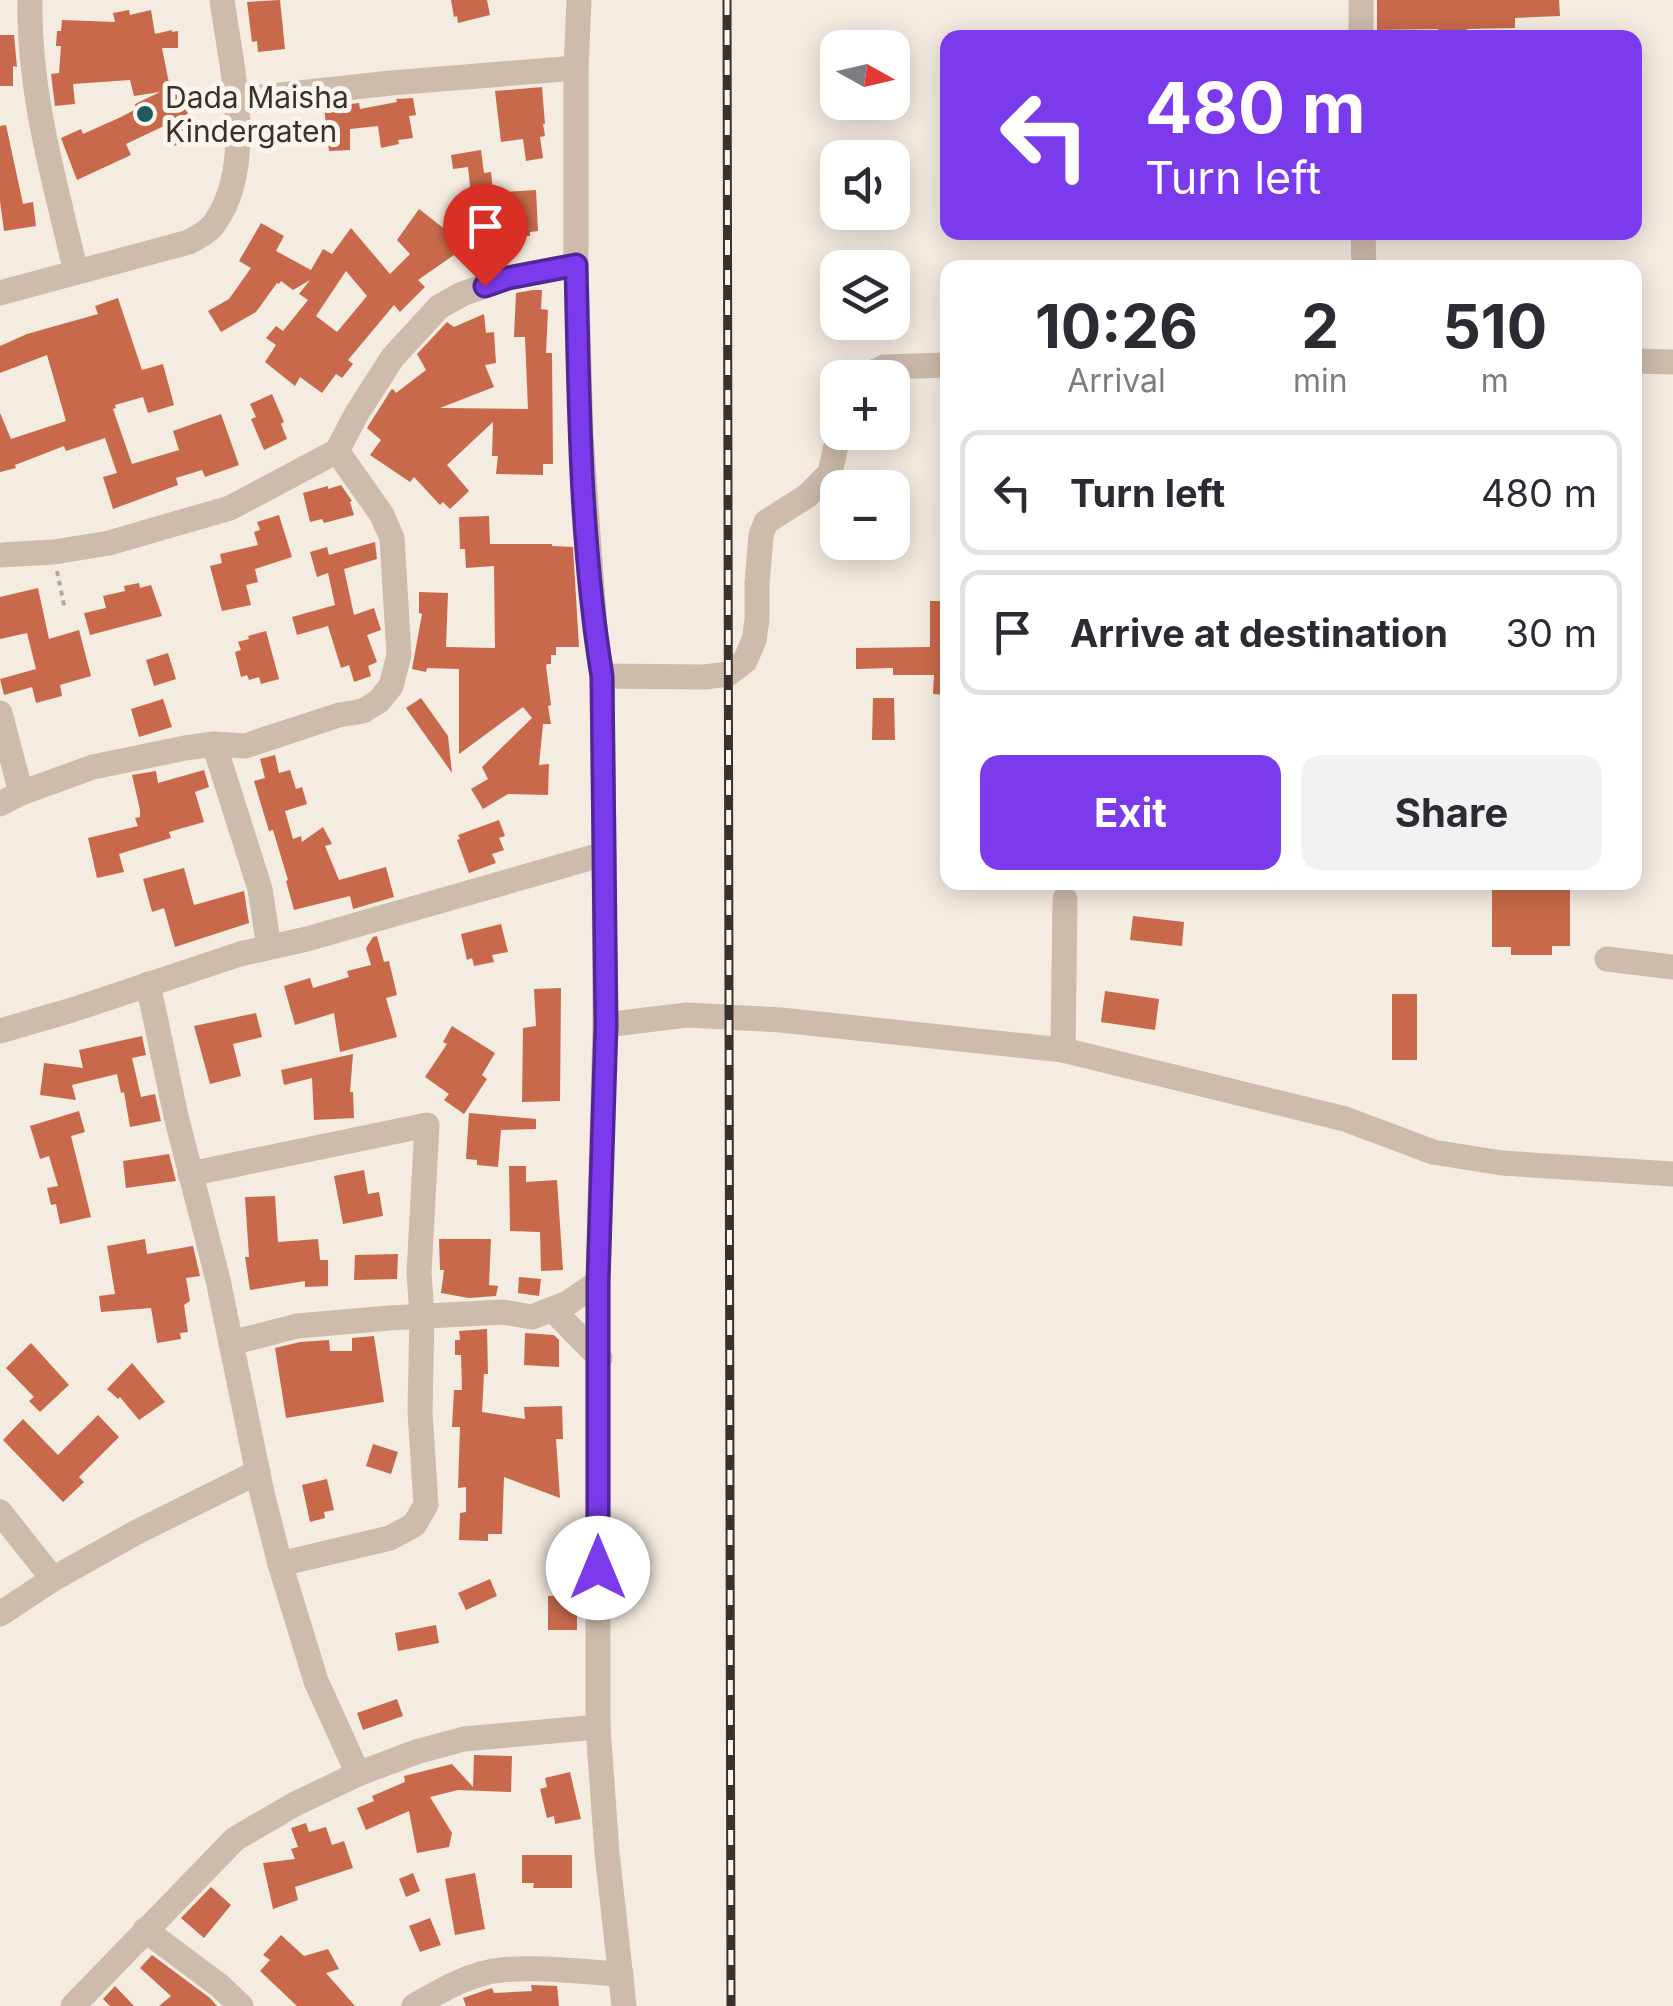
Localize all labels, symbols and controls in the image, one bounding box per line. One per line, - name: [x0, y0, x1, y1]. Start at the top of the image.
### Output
- north arrow: [820, 30, 910, 120]
- map controls: [820, 30, 910, 560]
- text: 480 m: [1145, 65, 1366, 150]
- icon: left: [980, 70, 1110, 200]
- place label: Dada Maisha Kindergaten: [165, 79, 349, 149]
- marker: Dada Maisha Kindergaten: [134, 103, 156, 125]
- button: sound: [820, 140, 910, 230]
- text: Turn left: [1145, 150, 1321, 205]
- pin: [443, 184, 528, 287]
- icon: arrive: [458, 199, 513, 254]
- button: layers: [820, 250, 910, 340]
- text: 10:26: [1035, 290, 1198, 362]
- text: 2: [1301, 290, 1339, 362]
- text: 510: [1442, 290, 1547, 362]
- button: +: [820, 360, 910, 450]
- text: Arrival: [1067, 361, 1166, 400]
- text: min: [1293, 361, 1348, 400]
- text: m: [1481, 361, 1509, 400]
- icon: left: [985, 465, 1040, 520]
- button: −: [820, 470, 910, 560]
- text: Turn left: [1070, 470, 1225, 516]
- text: 480 m: [1481, 470, 1597, 516]
- icon: arrive: [985, 605, 1040, 660]
- text: Arrive at destination: [1070, 610, 1448, 656]
- text: 30 m: [1506, 610, 1597, 656]
- button: Exit: [980, 755, 1281, 870]
- button: Share: [1301, 755, 1602, 870]
- position arrow: [546, 1516, 650, 1620]

